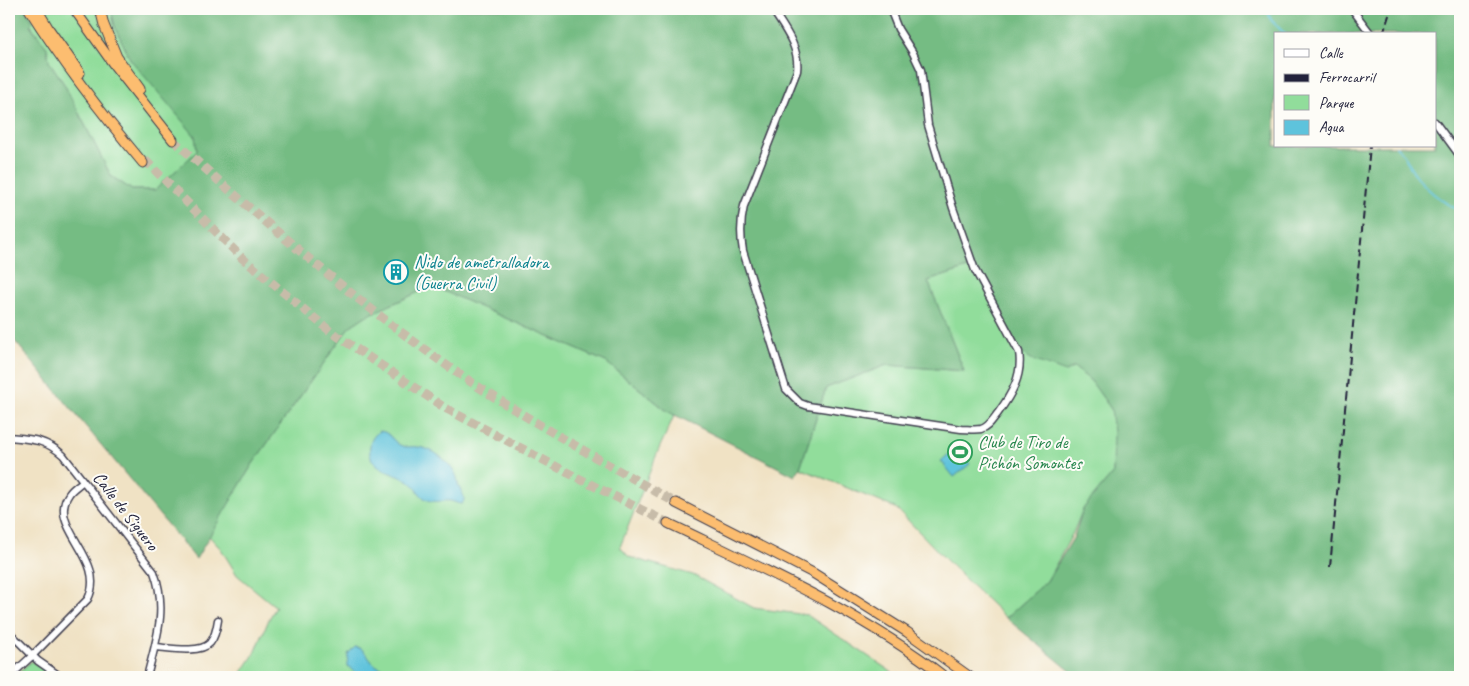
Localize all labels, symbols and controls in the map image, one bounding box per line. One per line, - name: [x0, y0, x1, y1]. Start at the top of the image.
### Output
- legend: [1274, 32, 1436, 148]
- text: Calle: [1319, 44, 1344, 63]
- text: Ferrocarril: [1319, 68, 1377, 87]
- text: Parque: [1319, 94, 1355, 113]
- text: Agua: [1319, 118, 1344, 137]
- place label: Nido de ametralladora (Guerra Civil): [414, 251, 550, 294]
- building icon: Nido de ametralladora (Guerra Civil): [383, 259, 409, 285]
- place label: Club de Tiro de Pichón Somontes: [978, 431, 1083, 474]
- sports icon: Club de Tiro de Pichón Somontes: [947, 439, 973, 465]
- street label: Calle de Siguero: [88, 467, 165, 556]

